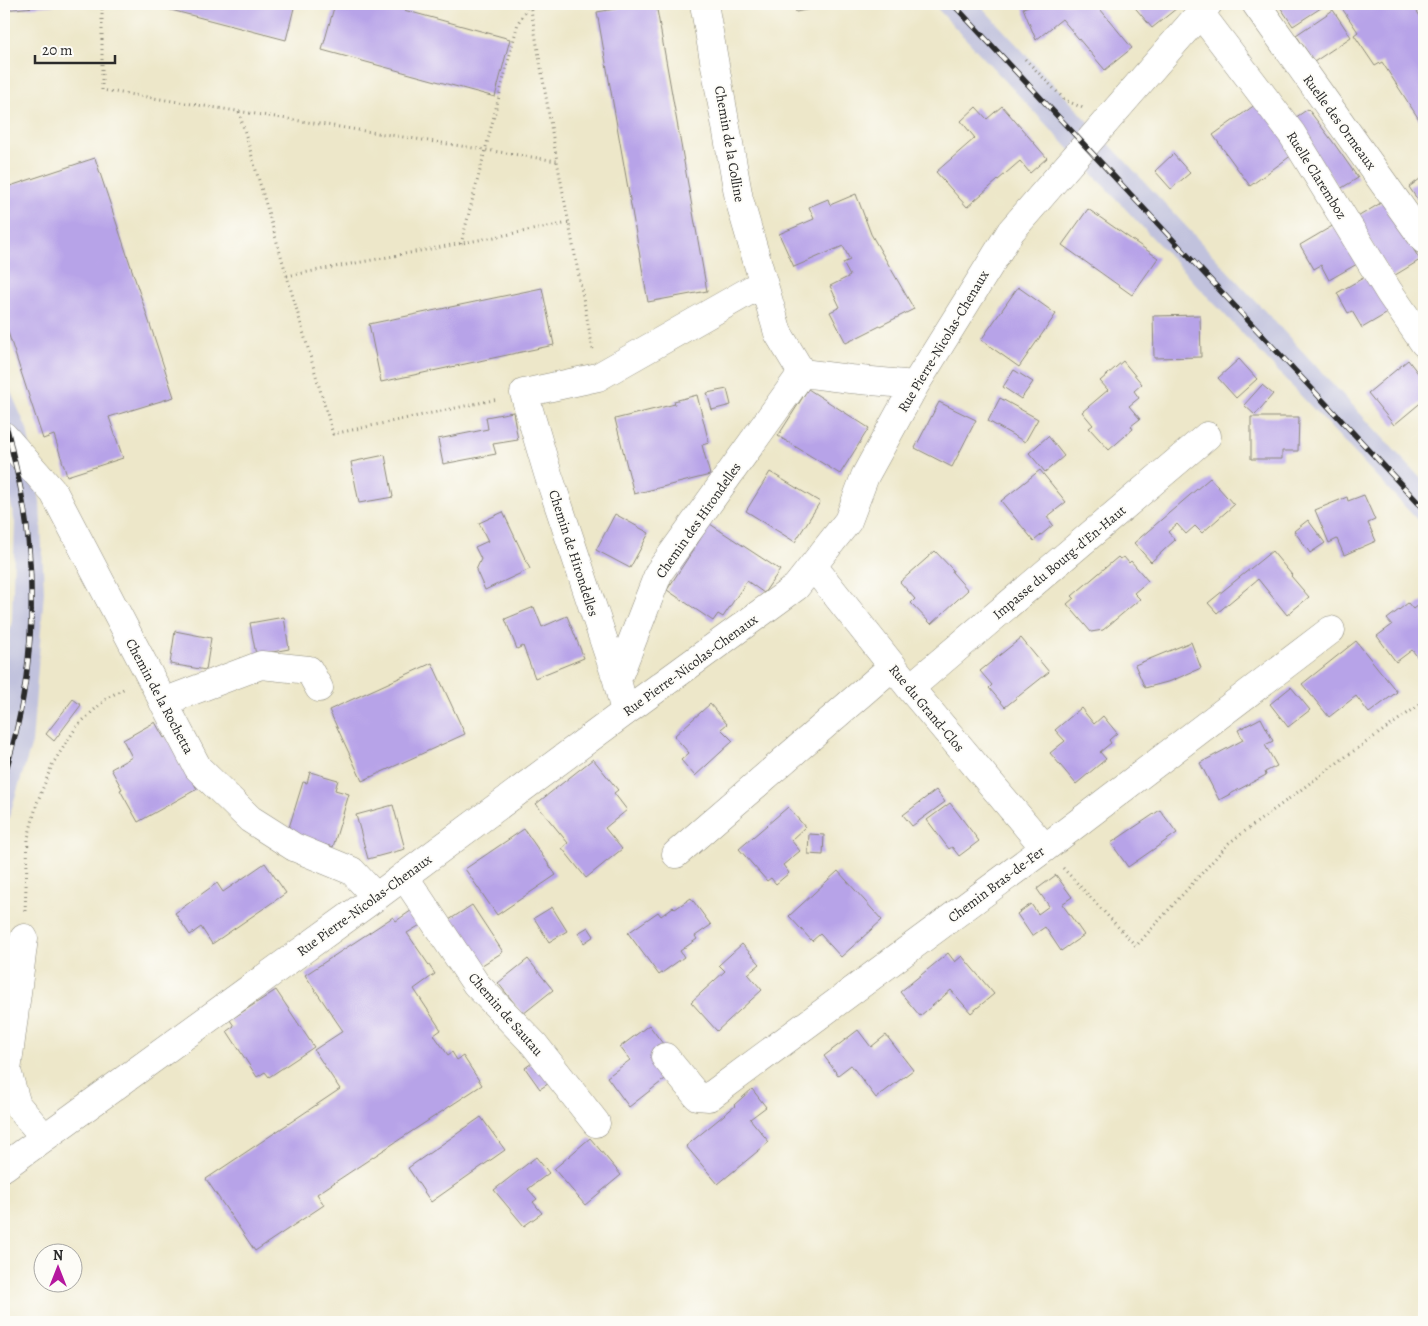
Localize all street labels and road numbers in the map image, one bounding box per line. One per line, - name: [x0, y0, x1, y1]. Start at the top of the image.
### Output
- street label: Ruelle des Ormeaux: [1298, 71, 1381, 174]
- street label: Chemin de la Colline: [710, 84, 749, 204]
- street label: Ruelle Claremboz: [1282, 128, 1351, 223]
- street label: Rue Pierre-Nicolas-Chenaux: [893, 266, 994, 416]
- street label: Chemin des Hirondelles: [651, 459, 746, 582]
- street label: Chemin de Hirondelles: [544, 488, 603, 619]
- street label: Impasse du Bourg-d'En-Haut: [989, 501, 1130, 624]
- street label: Rue Pierre-Nicolas-Chenaux: [619, 610, 762, 721]
- street label: Chemin de la Rochetta: [121, 635, 198, 758]
- street label: Rue du Grand-Clos: [884, 661, 969, 756]
- street label: Chemin Bras-de-Fer: [944, 841, 1049, 927]
- street label: Rue Pierre-Nicolas-Chenaux: [293, 850, 436, 961]
- street label: Chemin de Sautau: [464, 968, 548, 1061]

